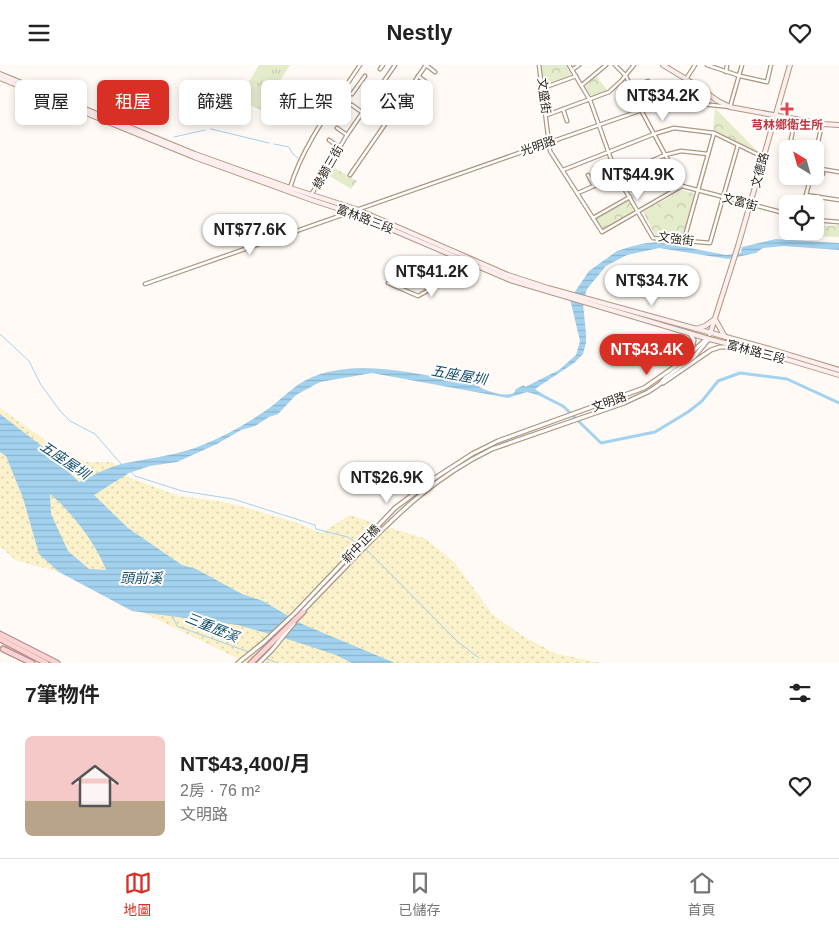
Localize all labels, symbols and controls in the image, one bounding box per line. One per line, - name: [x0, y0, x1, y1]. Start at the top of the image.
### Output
- icon: menu: [25, 19, 53, 47]
- icon: heart: [786, 19, 814, 47]
- text: Nestly: [386, 20, 453, 45]
- street label: 文盛街: [535, 77, 553, 115]
- chip: 買屋: [15, 80, 87, 125]
- chip: 租屋: [97, 80, 169, 125]
- chip: 篩選: [179, 80, 251, 125]
- chip: 新上架: [261, 80, 351, 125]
- chip: 公寓: [361, 80, 433, 125]
- pin: NT$34.2K: [611, 80, 715, 122]
- text: NT$34.2K: [627, 87, 699, 104]
- marker: 芎林鄉衛生所: [780, 102, 794, 116]
- place label: 芎林鄉衛生所: [751, 118, 823, 132]
- street label: 光明路: [519, 134, 557, 158]
- north arrow: [779, 140, 824, 185]
- map controls: [779, 140, 824, 240]
- street label: 綠獅三街: [310, 143, 346, 191]
- street label: 文德路: [749, 151, 771, 189]
- pin: NT$44.9K: [586, 159, 690, 201]
- text: NT$44.9K: [602, 166, 674, 183]
- street label: 文富街: [721, 191, 759, 213]
- button: locate: [779, 195, 824, 240]
- street label: 富林路三段: [334, 202, 396, 236]
- pin: NT$77.6K: [198, 213, 302, 256]
- text: NT$77.6K: [214, 221, 286, 238]
- street label: 文強街: [657, 230, 695, 248]
- pin: NT$41.2K: [380, 255, 484, 298]
- text: NT$41.2K: [396, 263, 468, 280]
- pin: NT$34.7K: [600, 265, 704, 307]
- text: NT$34.7K: [616, 272, 688, 289]
- pin: NT$43.4K: [595, 333, 699, 376]
- street label: 富林路三段: [725, 337, 787, 367]
- text: NT$43.4K: [611, 341, 683, 358]
- water label: 五座屋圳: [430, 362, 490, 388]
- street label: 文明路: [590, 389, 628, 415]
- water label: 五座屋圳: [37, 438, 94, 483]
- pin: NT$26.9K: [335, 461, 439, 504]
- text: NT$26.9K: [351, 469, 423, 486]
- street label: 新中正橋: [339, 522, 383, 566]
- water label: 頭前溪: [120, 570, 164, 586]
- water label: 三重歷溪: [183, 609, 243, 646]
- icon: filters: [786, 679, 814, 707]
- text: 7筆物件: [25, 683, 100, 706]
- text: NT$43,400/月: [180, 752, 311, 775]
- icon: home: [65, 756, 125, 816]
- icon: heart: [786, 772, 814, 800]
- text: 2房 · 76 m²: [180, 782, 260, 799]
- text: 文明路: [180, 806, 228, 823]
- tab: 地圖: [124, 869, 152, 919]
- tab: 已儲存: [399, 869, 441, 919]
- tab: 首頁: [688, 869, 716, 919]

